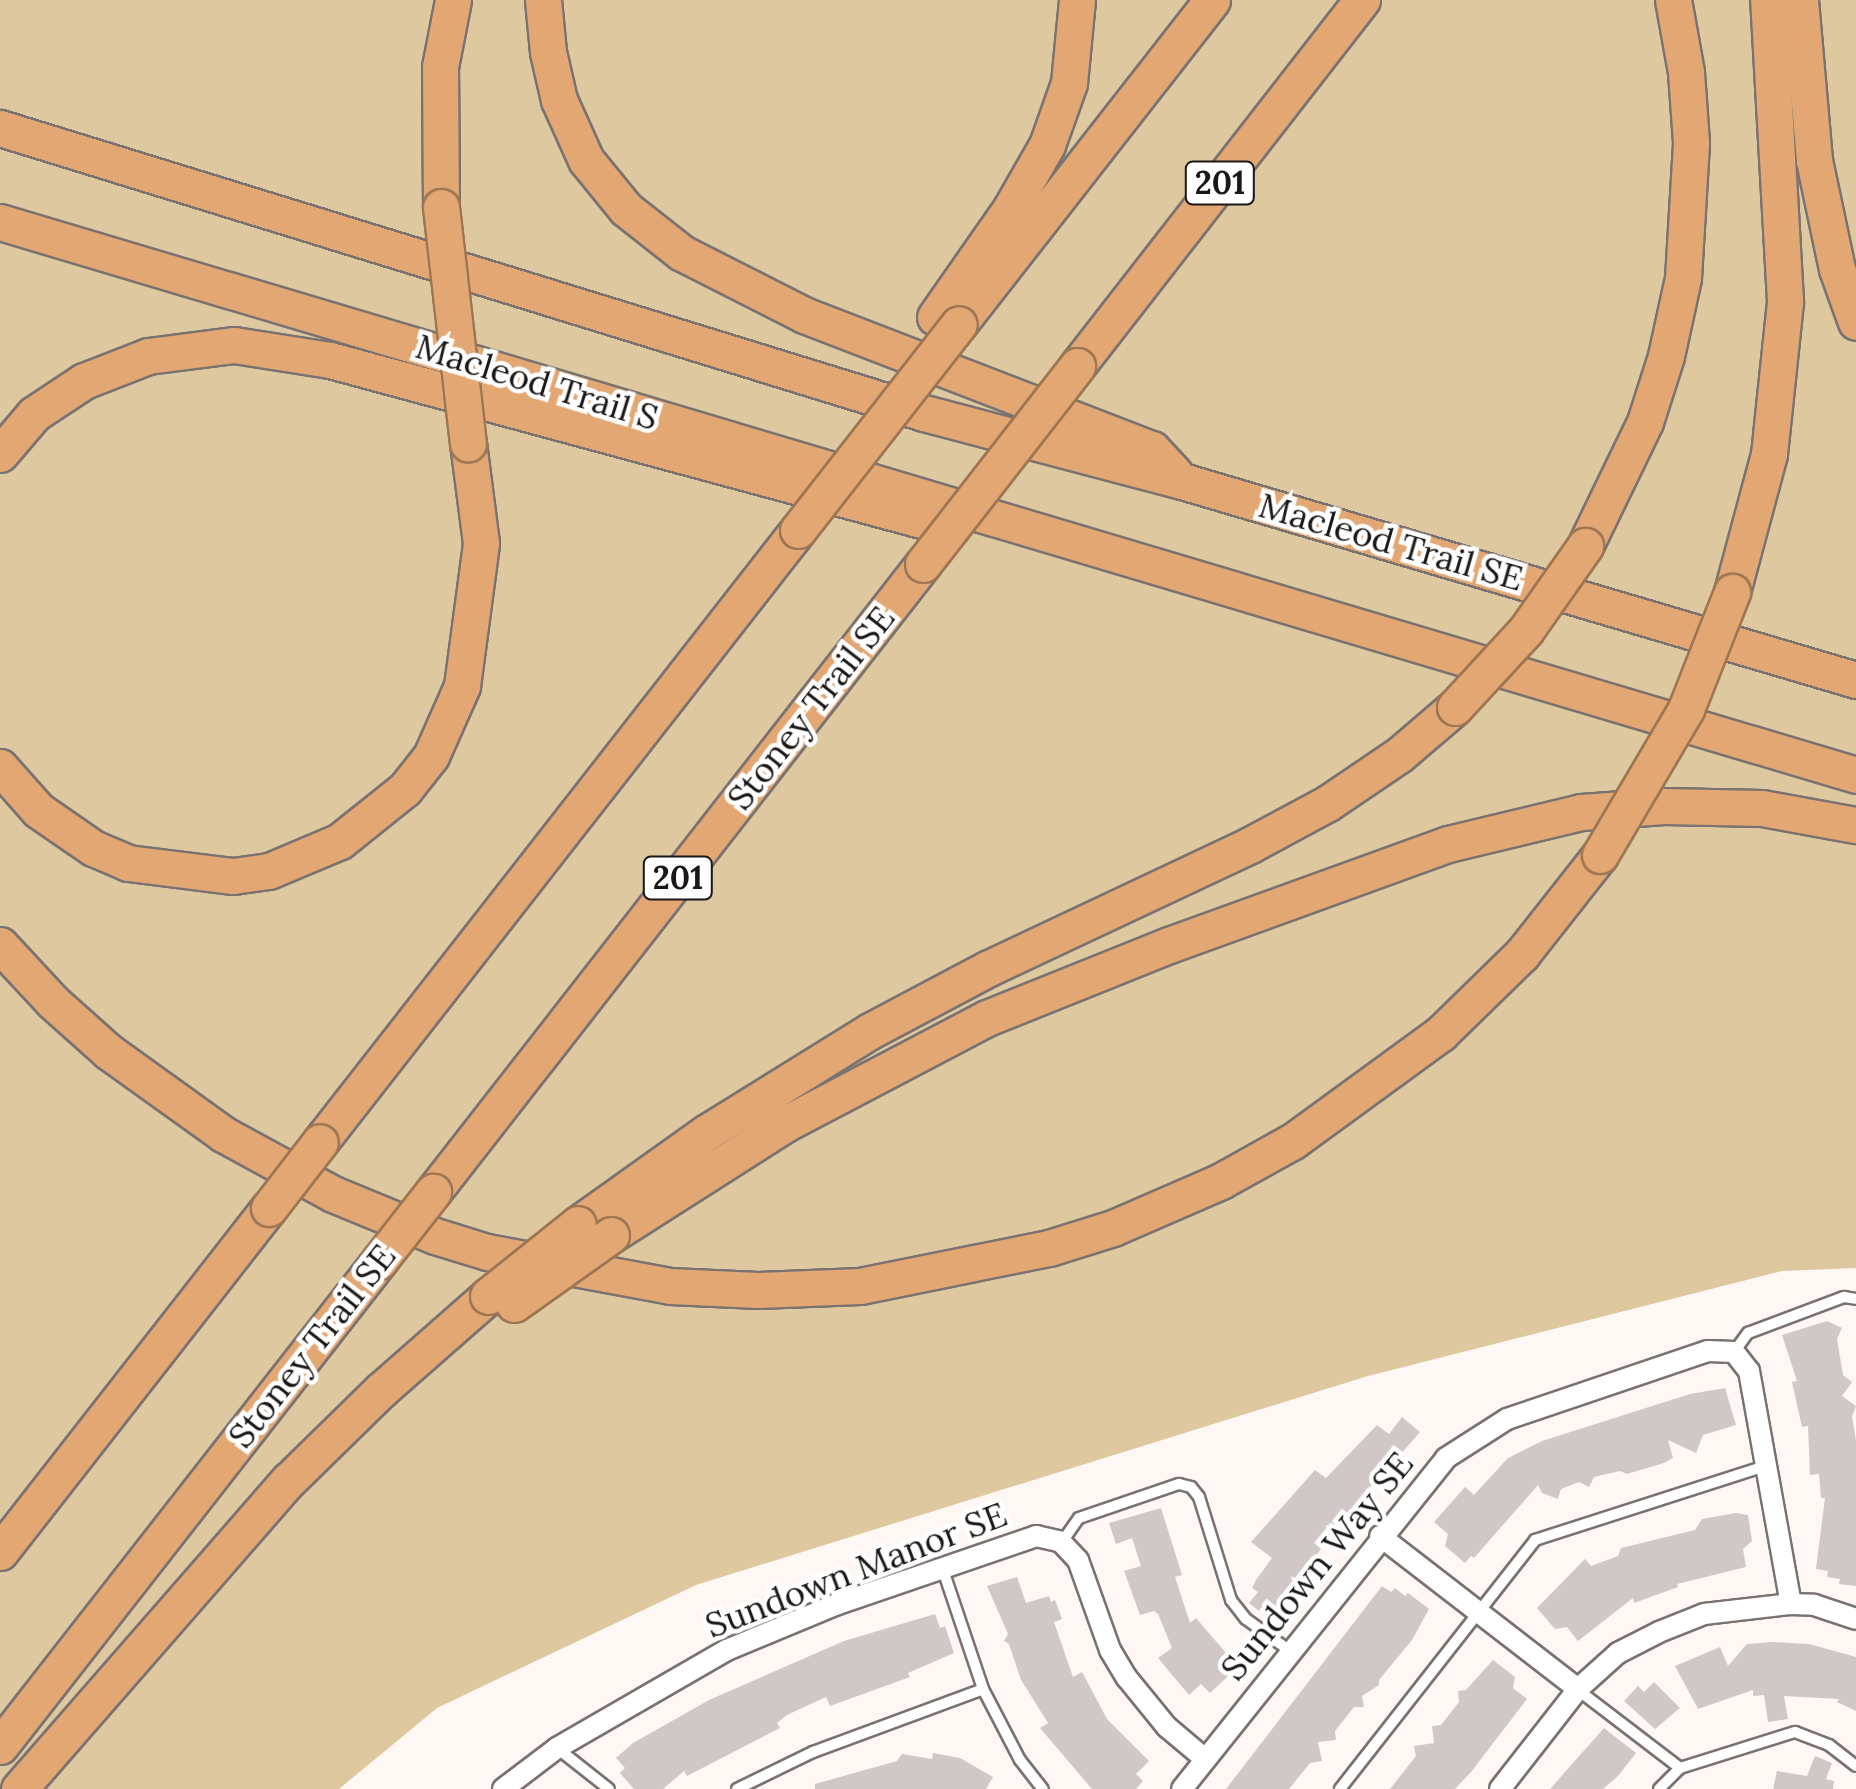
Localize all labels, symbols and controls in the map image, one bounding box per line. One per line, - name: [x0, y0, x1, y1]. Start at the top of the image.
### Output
- road number: 201: [1182, 156, 1258, 210]
- street label: Macleod Trail S: [411, 325, 663, 439]
- street label: Macleod Trail SE: [1254, 484, 1528, 600]
- street label: Stoney Trail SE: [719, 598, 903, 818]
- road number: 201: [640, 851, 716, 905]
- street label: Stoney Trail SE: [220, 1236, 404, 1456]
- street label: Sundown Way SE: [1212, 1443, 1422, 1689]
- street label: Sundown Manor SE: [699, 1493, 1013, 1647]

